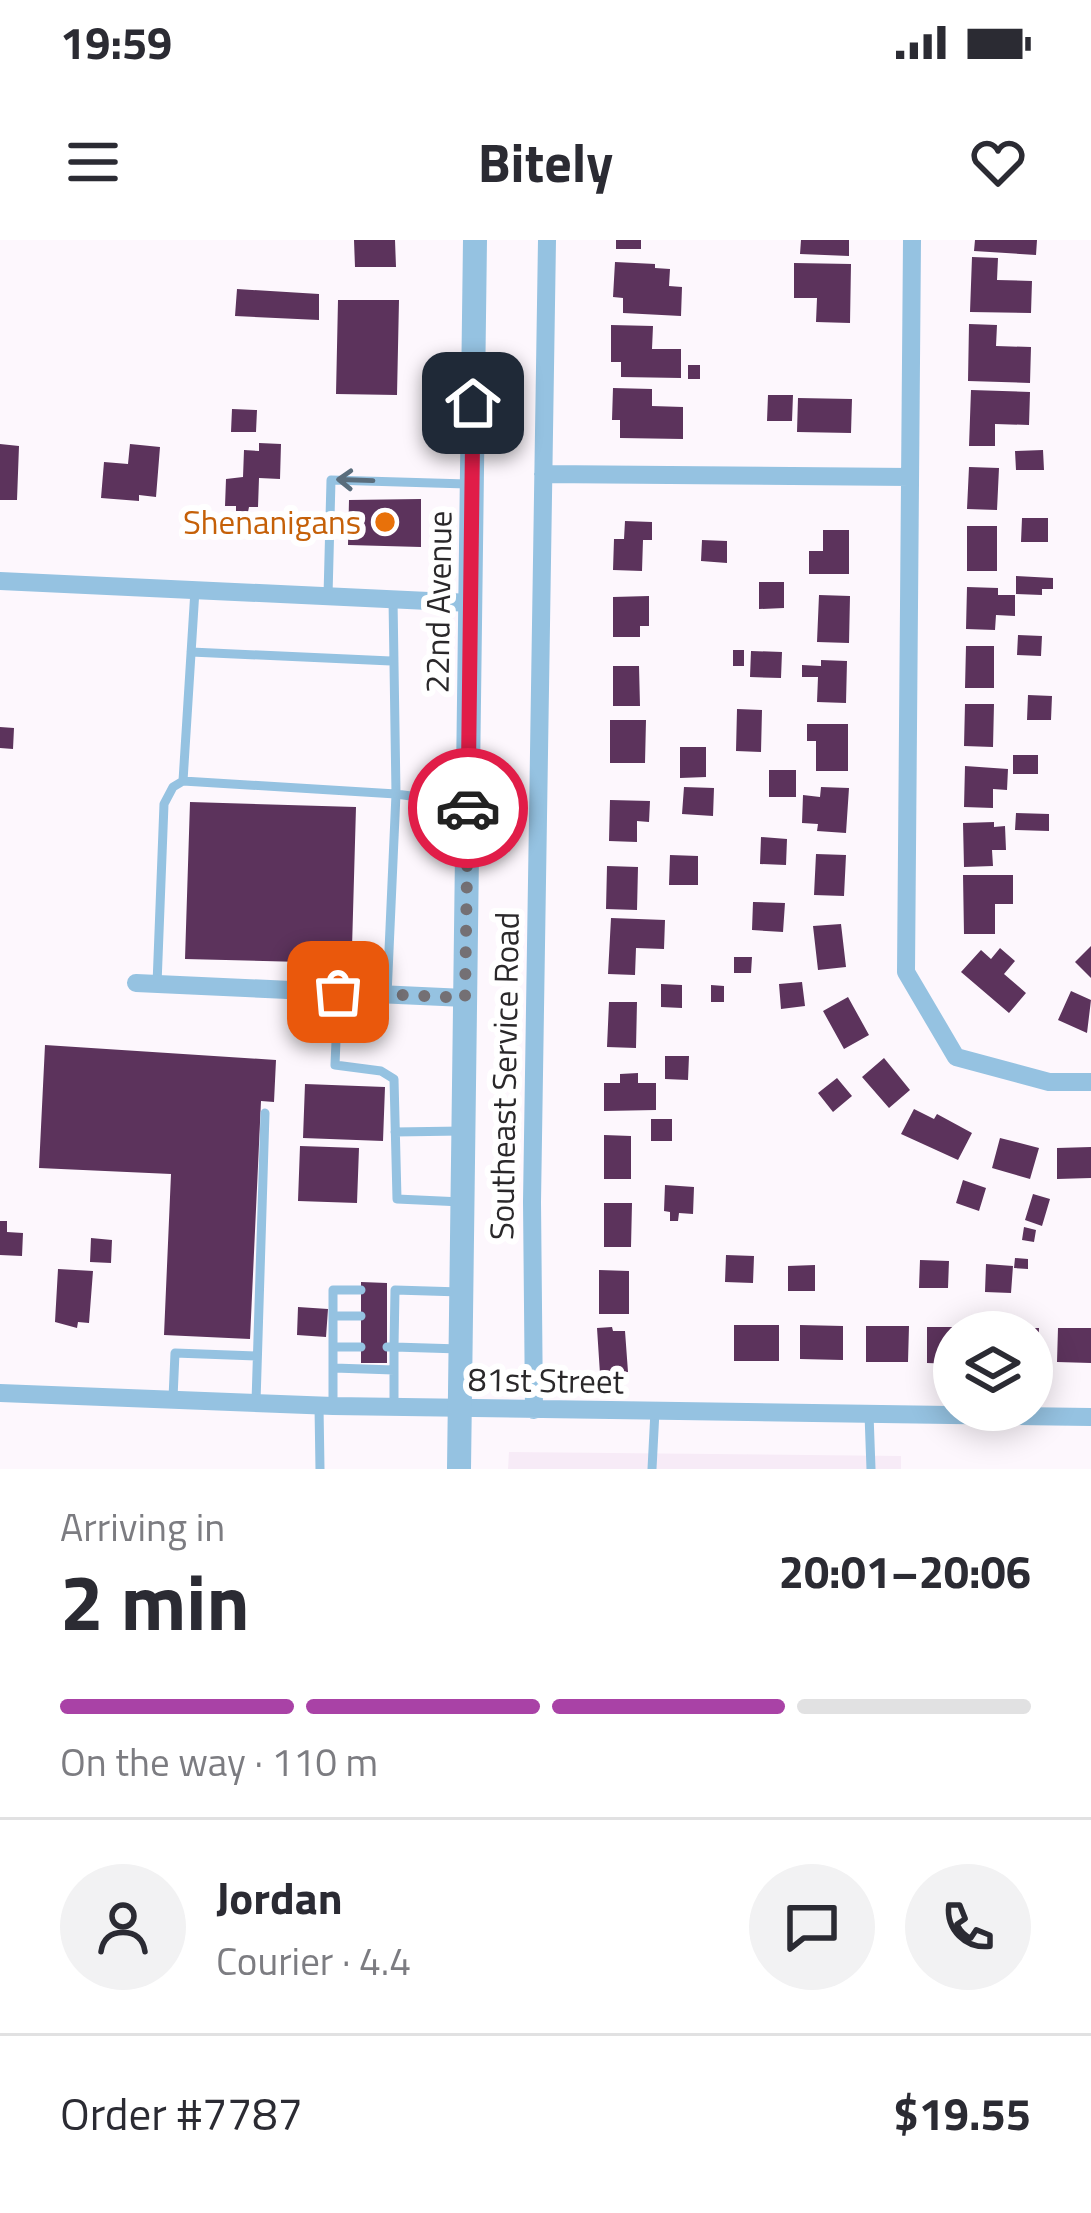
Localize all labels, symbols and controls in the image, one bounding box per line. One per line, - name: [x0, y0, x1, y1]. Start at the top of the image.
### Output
- text: 19:59: [60, 8, 172, 76]
- text: Bitely: [478, 121, 613, 203]
- icon: menu: [60, 129, 126, 195]
- icon: heart: [965, 129, 1031, 195]
- pin: [422, 352, 524, 454]
- icon: home: [440, 370, 506, 436]
- one-way arrow: [336, 469, 375, 492]
- place label: Shenanigans: [183, 497, 361, 547]
- marker: Shenanigans: [372, 509, 398, 535]
- street label: 22nd Avenue: [411, 510, 465, 694]
- courier: [408, 748, 528, 868]
- icon: car: [435, 775, 501, 841]
- street label: Southeast Service Road: [476, 912, 532, 1240]
- pin: [287, 941, 389, 1043]
- icon: bag: [305, 959, 371, 1025]
- map controls: [933, 1311, 1053, 1431]
- button: layers: [933, 1311, 1053, 1431]
- street label: 81st Street: [467, 1354, 625, 1406]
- text: Arriving in: [60, 1497, 225, 1556]
- text: 20:01–20:06: [779, 1537, 1031, 1605]
- text: 2 min: [60, 1542, 250, 1660]
- text: On the way · 110 m: [60, 1732, 378, 1791]
- text: Jordan: [216, 1863, 343, 1931]
- button: person: [60, 1864, 186, 1990]
- button: chat: [749, 1864, 875, 1990]
- button: phone: [905, 1864, 1031, 1990]
- text: Courier · 4.4: [216, 1931, 411, 1990]
- text: Order #7787: [60, 2079, 303, 2147]
- text: $19.55: [893, 2079, 1031, 2147]

